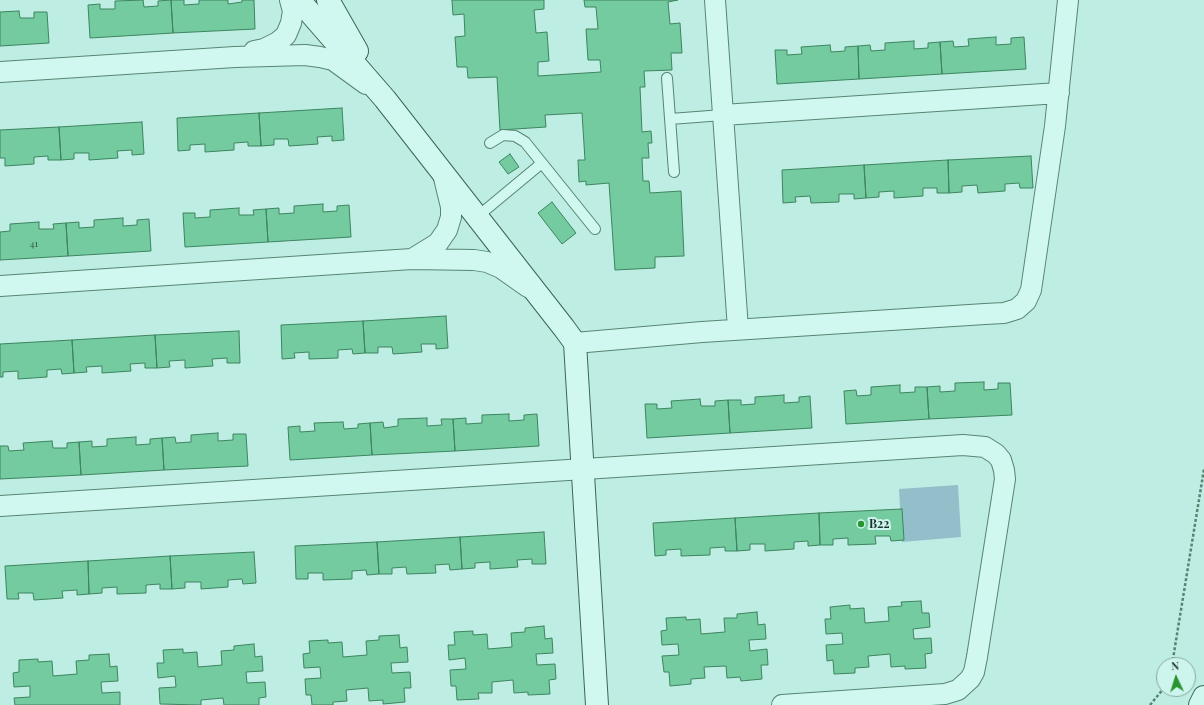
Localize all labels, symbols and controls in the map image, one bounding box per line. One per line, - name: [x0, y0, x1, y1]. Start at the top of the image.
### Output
- house number: 41: [30, 238, 38, 250]
- place label: B22: [869, 517, 890, 531]
- marker: B22: [856, 519, 866, 529]
- north arrow: [1156, 657, 1196, 697]
- text: N: [1171, 658, 1180, 673]

